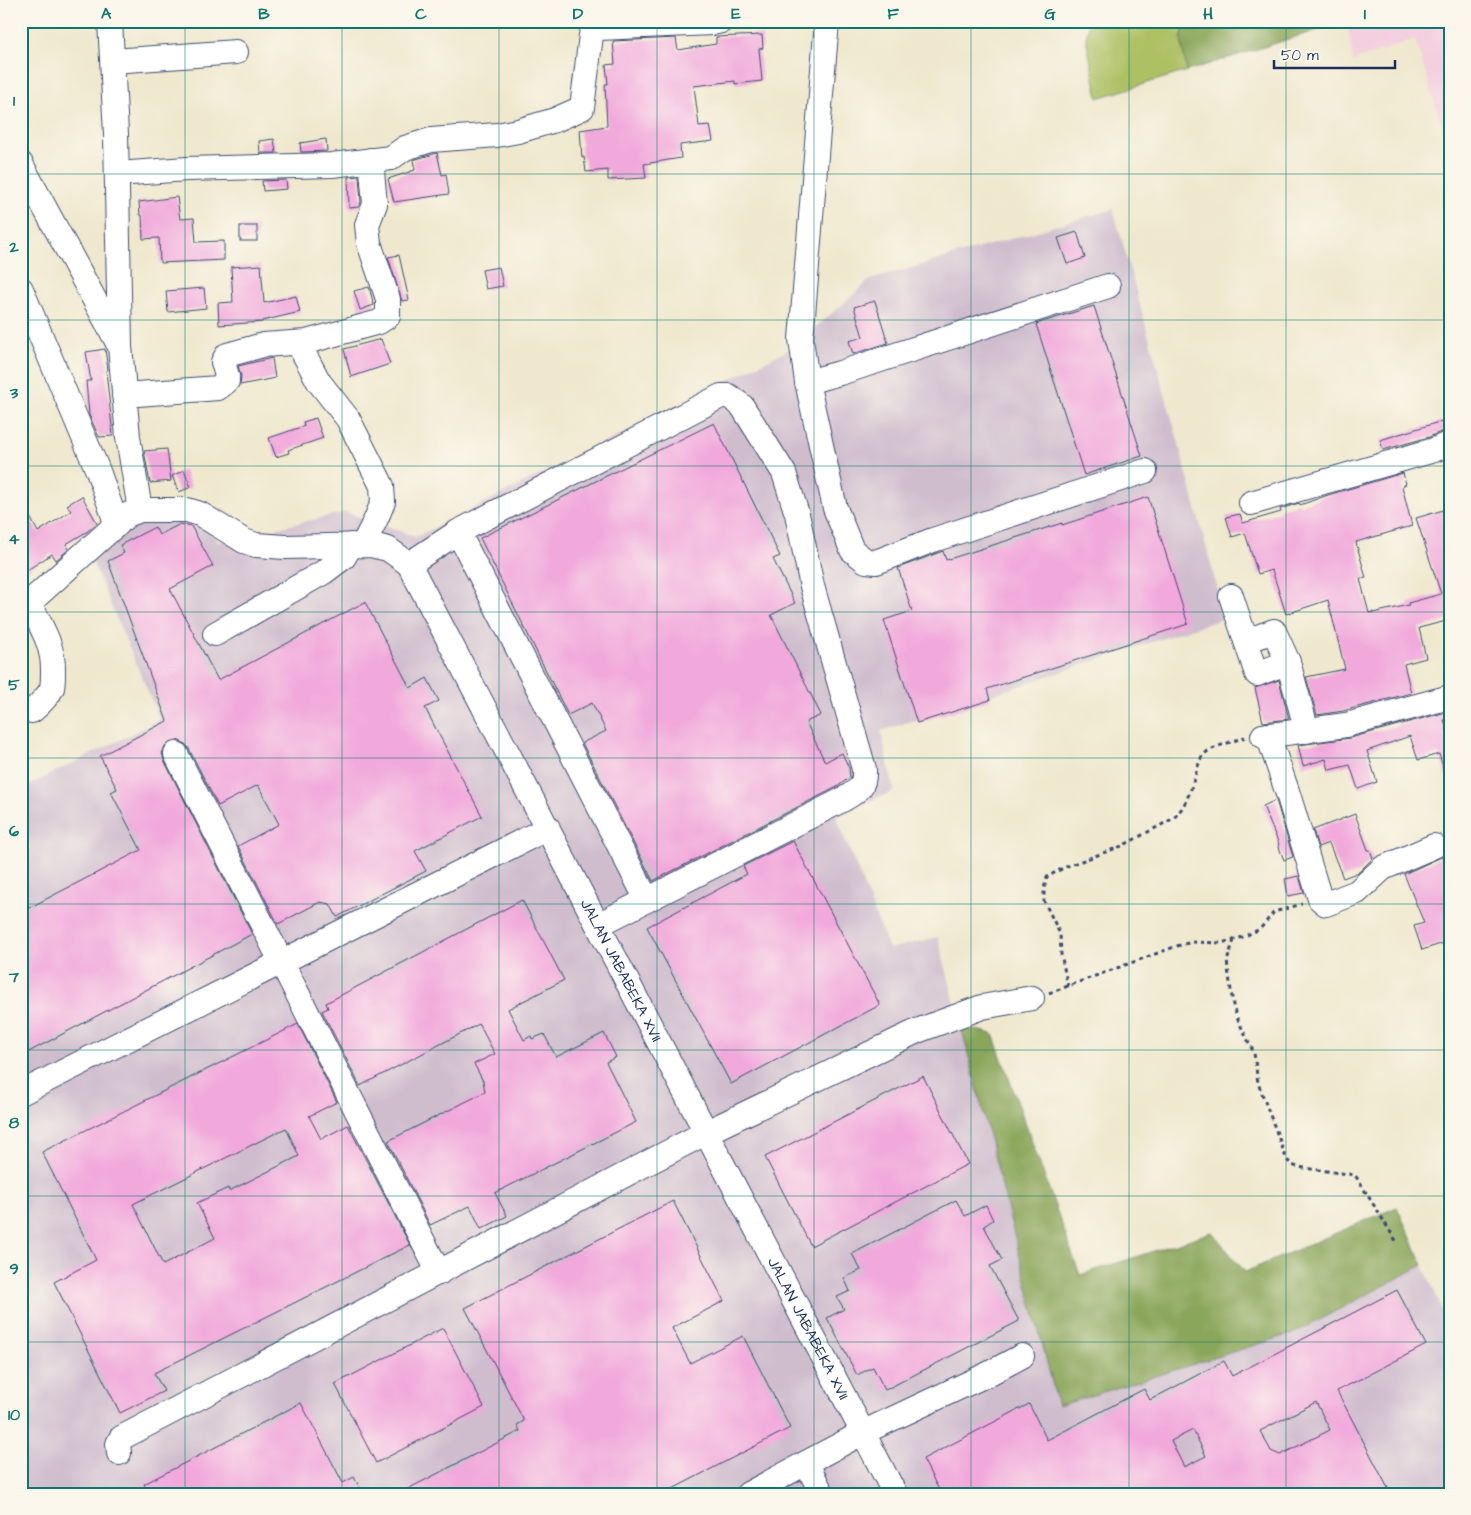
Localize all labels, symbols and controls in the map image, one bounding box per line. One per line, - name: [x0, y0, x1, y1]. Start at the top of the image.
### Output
- text: A: [101, 3, 112, 25]
- text: B: [258, 3, 270, 25]
- text: C: [415, 3, 427, 25]
- text: D: [573, 3, 584, 25]
- text: E: [731, 3, 741, 25]
- text: F: [887, 3, 899, 25]
- text: G: [1044, 3, 1056, 25]
- text: H: [1203, 3, 1213, 25]
- text: I: [1364, 3, 1366, 25]
- scale bar: [1274, 38, 1395, 70]
- text: 50 m: [1281, 45, 1319, 66]
- text: 1: [13, 90, 16, 112]
- text: 2: [8, 236, 19, 258]
- text: 3: [9, 382, 19, 404]
- text: 4: [9, 528, 20, 550]
- text: 5: [8, 674, 20, 696]
- text: 6: [9, 820, 19, 842]
- street label: JALAN JABABEKA XVII: [575, 895, 667, 1045]
- text: 7: [8, 966, 19, 988]
- text: 8: [9, 1112, 20, 1134]
- street label: JALAN JABABEKA XVII: [763, 1253, 854, 1403]
- text: 9: [9, 1258, 19, 1280]
- text: 10: [8, 1404, 20, 1426]

